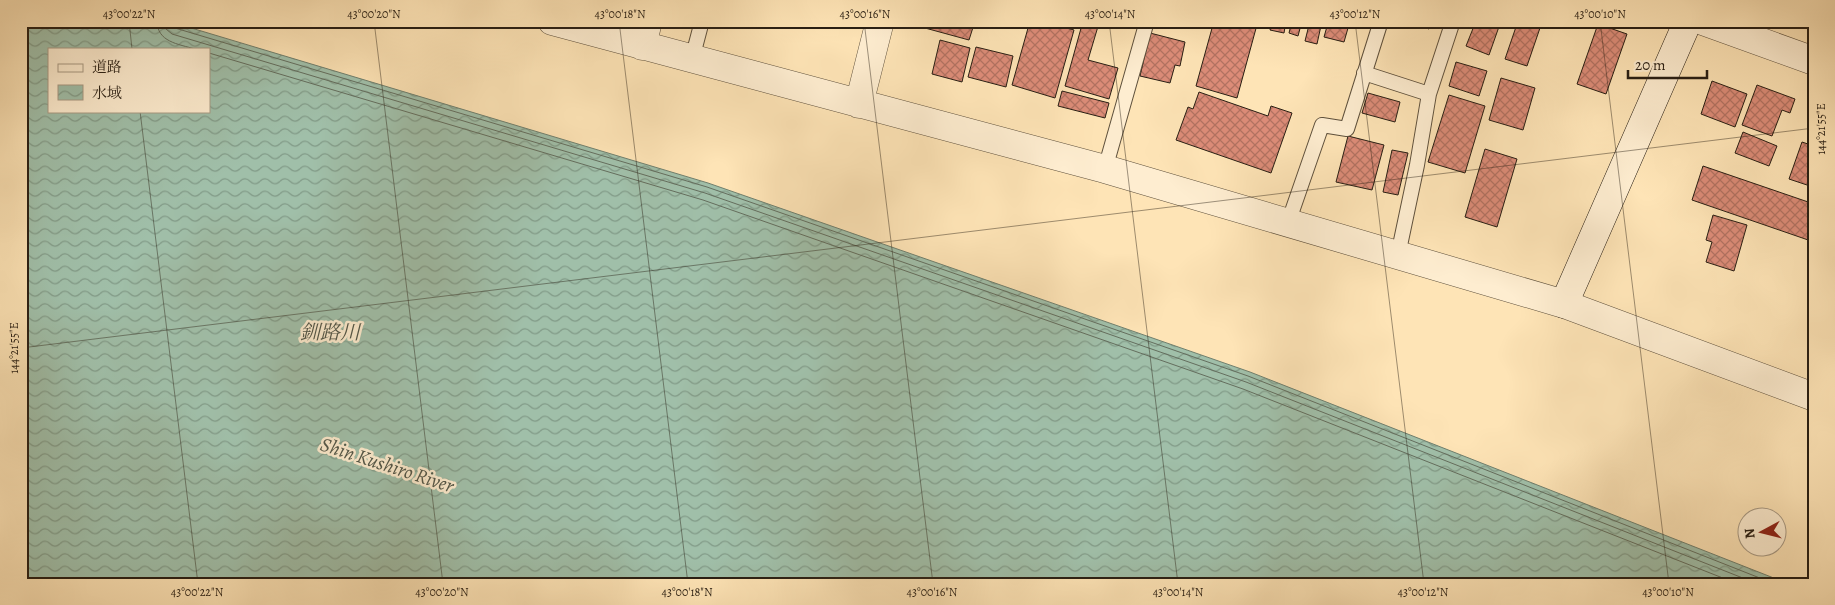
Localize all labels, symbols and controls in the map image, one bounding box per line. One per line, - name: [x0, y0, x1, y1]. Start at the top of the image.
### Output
- text: 43°00'22"N: [103, 6, 156, 22]
- text: 43°00'20"N: [347, 6, 401, 22]
- text: 43°00'18"N: [594, 6, 646, 22]
- text: 43°00'16"N: [840, 6, 891, 22]
- text: 43°00'14"N: [1085, 6, 1136, 22]
- text: 43°00'12"N: [1330, 6, 1381, 22]
- text: 43°00'10"N: [1574, 6, 1626, 22]
- legend: [48, 48, 210, 112]
- scale bar: [1628, 48, 1706, 80]
- text: 20 m: [1635, 55, 1666, 75]
- text: 道路: [92, 57, 122, 77]
- text: 水域: [92, 83, 122, 103]
- text: 144°21'55"E: [1813, 103, 1829, 155]
- water label: 釧路川: [300, 319, 362, 346]
- text: 144°21'55"E: [6, 322, 22, 374]
- water label: Shin Kushiro River: [317, 431, 458, 500]
- north arrow: [1738, 508, 1788, 558]
- text: N: [1740, 527, 1760, 540]
- text: 43°00'22"N: [171, 584, 224, 600]
- text: 43°00'20"N: [415, 584, 469, 600]
- text: 43°00'18"N: [661, 584, 713, 600]
- text: 43°00'16"N: [907, 584, 958, 600]
- text: 43°00'14"N: [1153, 584, 1204, 600]
- text: 43°00'12"N: [1398, 584, 1449, 600]
- text: 43°00'10"N: [1642, 584, 1694, 600]

